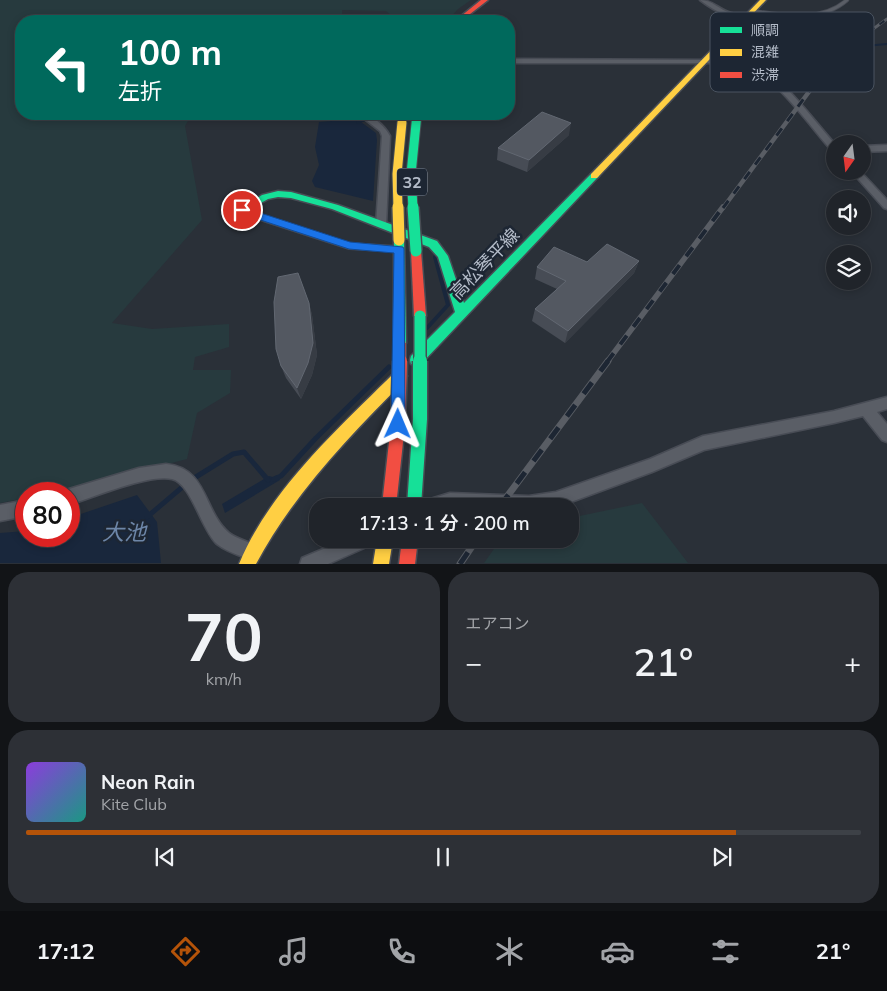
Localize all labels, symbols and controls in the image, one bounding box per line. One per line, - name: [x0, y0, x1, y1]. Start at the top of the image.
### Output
- legend: [710, 12, 874, 92]
- text: 順調: [751, 21, 779, 39]
- text: 100 m: [118, 30, 222, 74]
- icon: left: [35, 35, 100, 100]
- text: 混雑: [751, 43, 779, 61]
- text: 渋滞: [751, 66, 779, 84]
- text: 左折: [118, 77, 162, 105]
- north arrow: [826, 135, 871, 180]
- map controls: [826, 135, 871, 290]
- road number: 32: [397, 168, 427, 196]
- pin: [221, 189, 263, 231]
- button: sound: [826, 190, 871, 235]
- icon: arrive: [228, 196, 256, 224]
- street label: 高松琴平線: [445, 223, 524, 304]
- button: layers: [826, 245, 871, 290]
- position arrow: [371, 397, 423, 449]
- speed limit sign: 80: [15, 482, 80, 547]
- text: 17:13 · 1 分 · 200 m: [358, 511, 530, 535]
- water label: 大池: [102, 518, 148, 546]
- text: 70: [185, 596, 263, 677]
- text: エアコン: [466, 613, 530, 633]
- text: 21°: [633, 638, 693, 686]
- text: −: [466, 645, 482, 680]
- text: +: [844, 645, 861, 680]
- text: km/h: [206, 669, 242, 689]
- text: Neon Rain: [101, 770, 195, 794]
- text: Kite Club: [101, 794, 167, 814]
- icon: previous: [151, 843, 179, 871]
- icon: pause: [429, 843, 457, 871]
- icon: next: [708, 843, 736, 871]
- icon: directions: [168, 934, 203, 969]
- icon: music: [276, 934, 311, 969]
- icon: phone: [384, 934, 419, 969]
- icon: climate: [492, 934, 527, 969]
- icon: car: [600, 934, 635, 969]
- icon: filters: [708, 934, 743, 969]
- text: 17:12: [36, 937, 95, 965]
- text: 21°: [816, 937, 850, 965]

